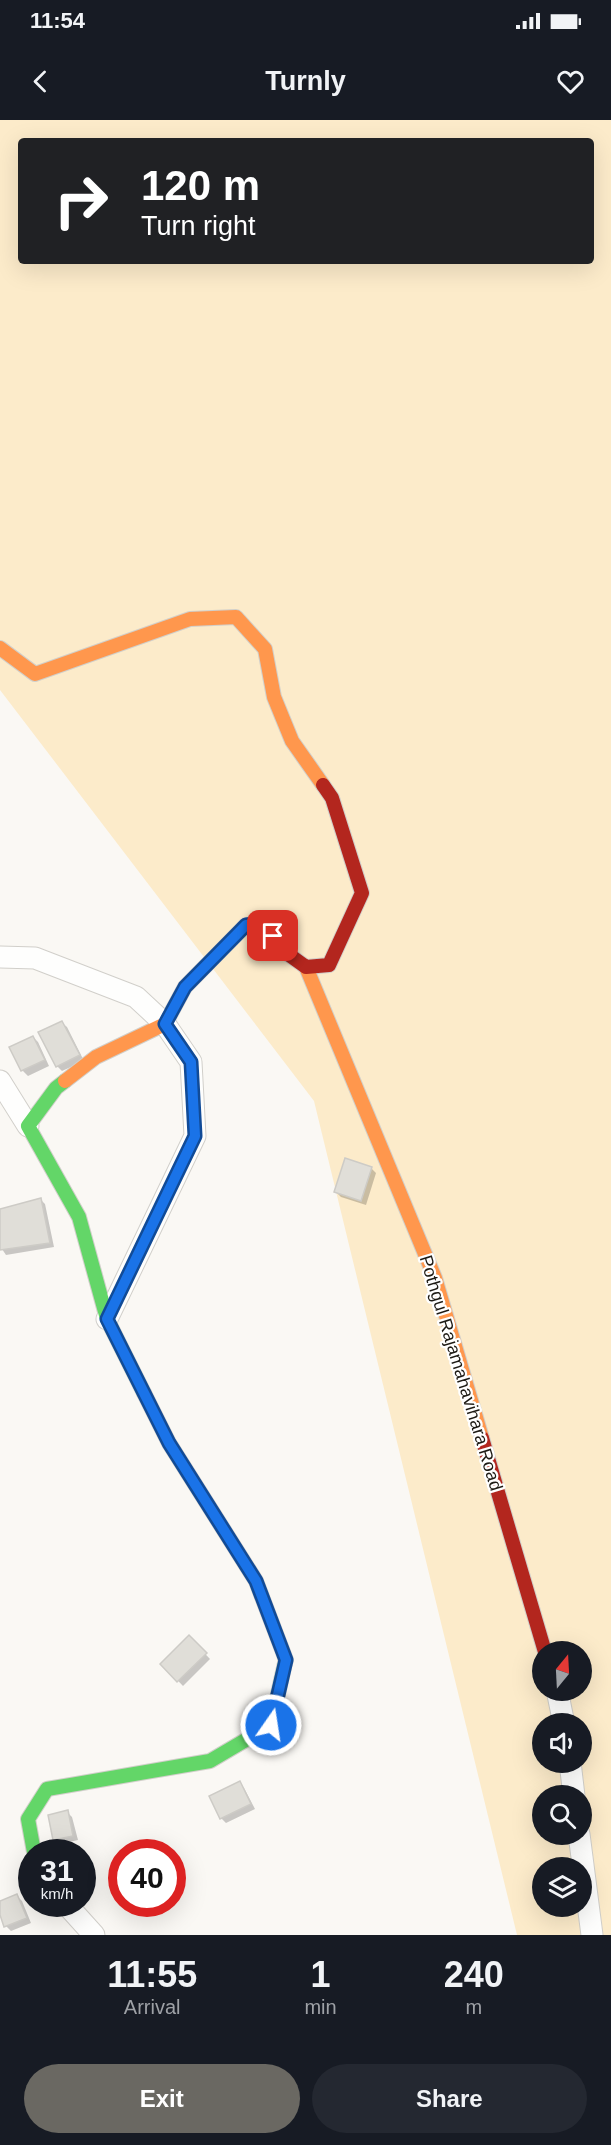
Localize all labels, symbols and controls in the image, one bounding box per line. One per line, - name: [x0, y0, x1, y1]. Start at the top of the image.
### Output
- text: 11:54: [30, 8, 85, 33]
- icon: back: [24, 65, 57, 98]
- icon: heart: [554, 65, 587, 98]
- text: Turnly: [265, 66, 346, 96]
- icon: right: [42, 162, 120, 240]
- text: 120 m: [141, 162, 260, 209]
- text: Turn right: [141, 211, 256, 241]
- pin: [247, 910, 298, 961]
- icon: arrive: [256, 919, 289, 952]
- street label: Pothgul Rajamahavihara Road: [416, 1253, 506, 1493]
- north arrow: [532, 1641, 592, 1701]
- map controls: [532, 1641, 592, 1917]
- position arrow: [239, 1693, 303, 1757]
- button: sound: [532, 1713, 592, 1773]
- button: search: [532, 1785, 592, 1845]
- speed limit sign: 40: [108, 1839, 186, 1917]
- text: 31: [40, 1854, 74, 1887]
- button: layers: [532, 1857, 592, 1917]
- text: km/h: [41, 1885, 73, 1902]
- text: 11:55: [107, 1954, 197, 1995]
- text: 1: [310, 1954, 331, 1995]
- text: 240: [444, 1954, 504, 1995]
- text: Arrival: [124, 1996, 181, 2018]
- text: min: [304, 1996, 337, 2018]
- text: m: [465, 1996, 482, 2018]
- button: Exit: [24, 2064, 300, 2133]
- button: Share: [312, 2064, 587, 2133]

